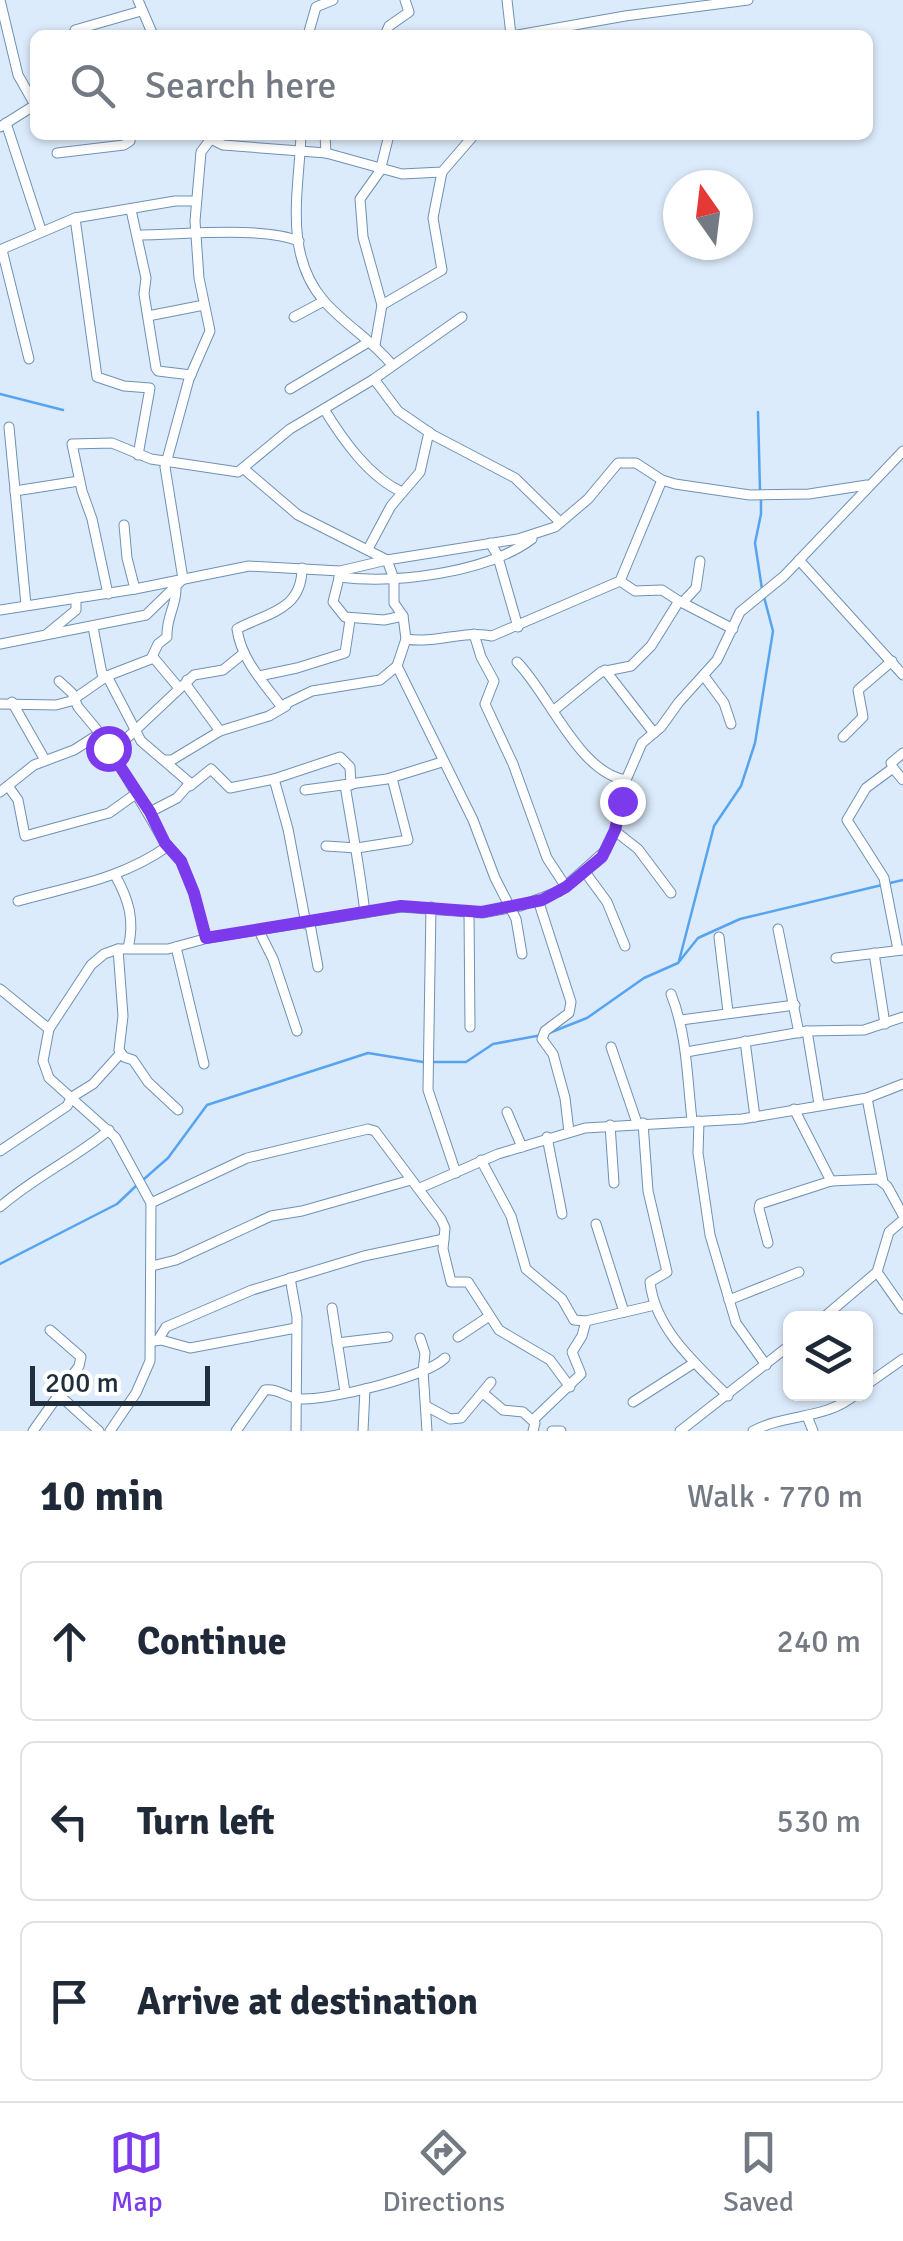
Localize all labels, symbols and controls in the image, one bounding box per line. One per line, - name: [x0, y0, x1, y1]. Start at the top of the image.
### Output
- search box: [30, 30, 873, 140]
- icon: search: [65, 58, 120, 113]
- text: Search here: [145, 62, 337, 109]
- north arrow: [663, 170, 753, 260]
- route start: [86, 726, 132, 772]
- route end: [600, 779, 646, 825]
- map controls: [783, 1311, 873, 1401]
- button: layers: [783, 1311, 873, 1401]
- scale bar: [30, 1361, 210, 1406]
- text: 200 m: [45, 1366, 119, 1400]
- text: 10 min: [40, 1471, 164, 1522]
- text: Walk · 770 m: [687, 1477, 863, 1516]
- icon: ahead: [42, 1614, 97, 1669]
- text: Continue: [137, 1618, 287, 1665]
- text: 240 m: [777, 1622, 861, 1661]
- icon: left: [42, 1794, 97, 1849]
- text: Turn left: [137, 1798, 275, 1845]
- text: 530 m: [777, 1802, 861, 1841]
- icon: arrive: [42, 1974, 97, 2029]
- text: Arrive at destination: [137, 1978, 478, 2025]
- tab: Map: [109, 2125, 164, 2219]
- tab: Directions: [383, 2125, 505, 2219]
- tab: Saved: [723, 2125, 794, 2219]

